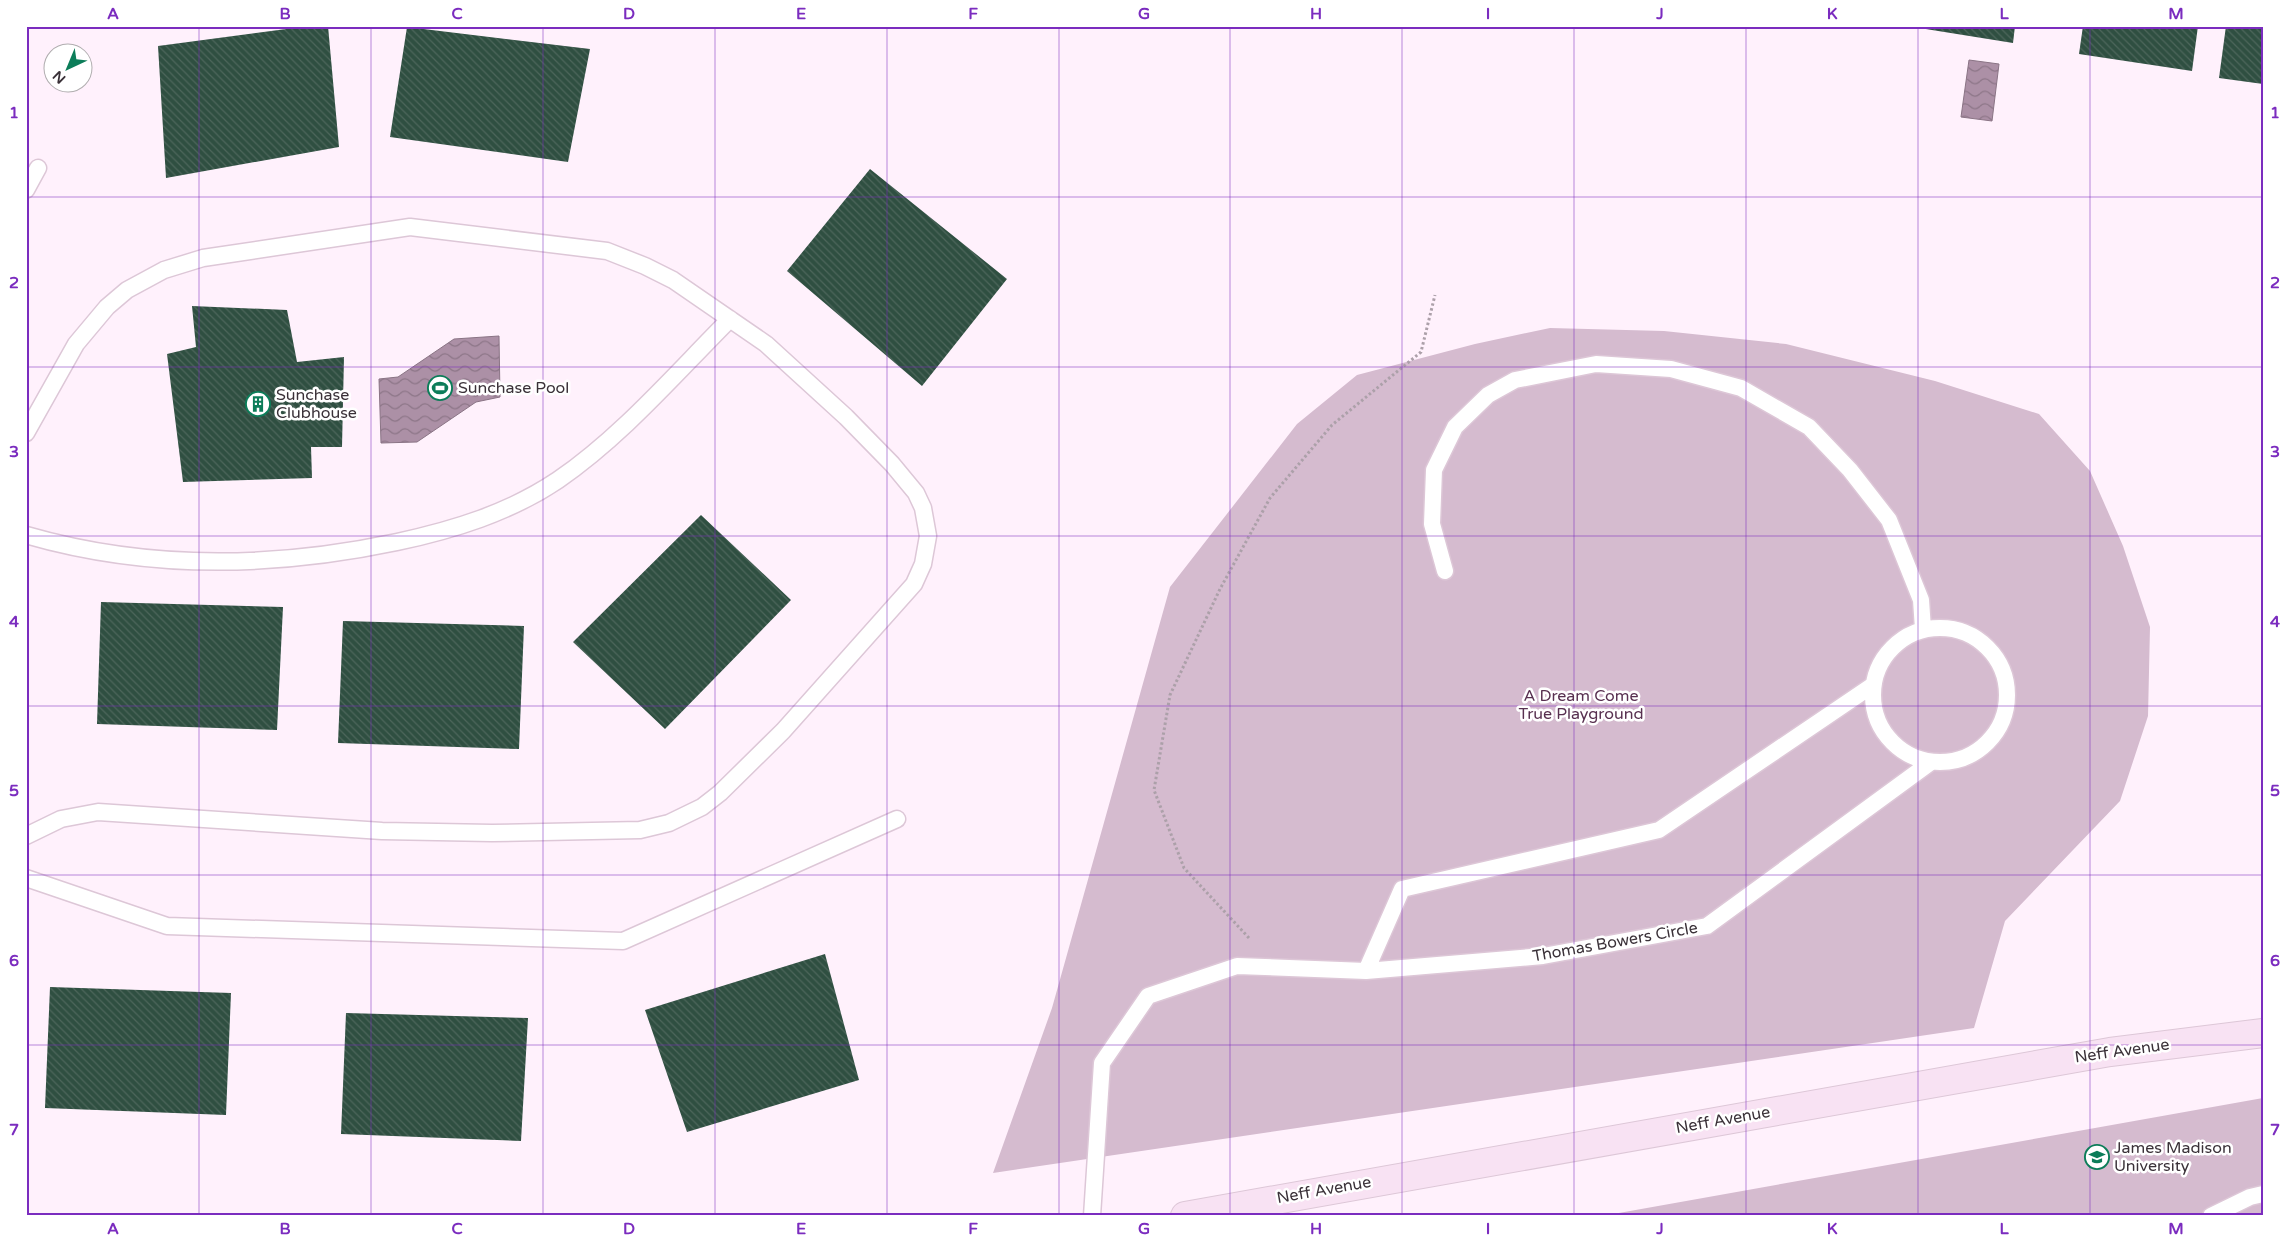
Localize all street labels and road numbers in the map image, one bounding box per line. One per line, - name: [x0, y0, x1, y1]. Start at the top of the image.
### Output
- street label: Thomas Bowers Circle: [1531, 918, 1699, 966]
- street label: Neff Avenue: [2073, 1034, 2171, 1068]
- street label: Neff Avenue: [1674, 1102, 1772, 1138]
- street label: Neff Avenue: [1275, 1172, 1373, 1208]

